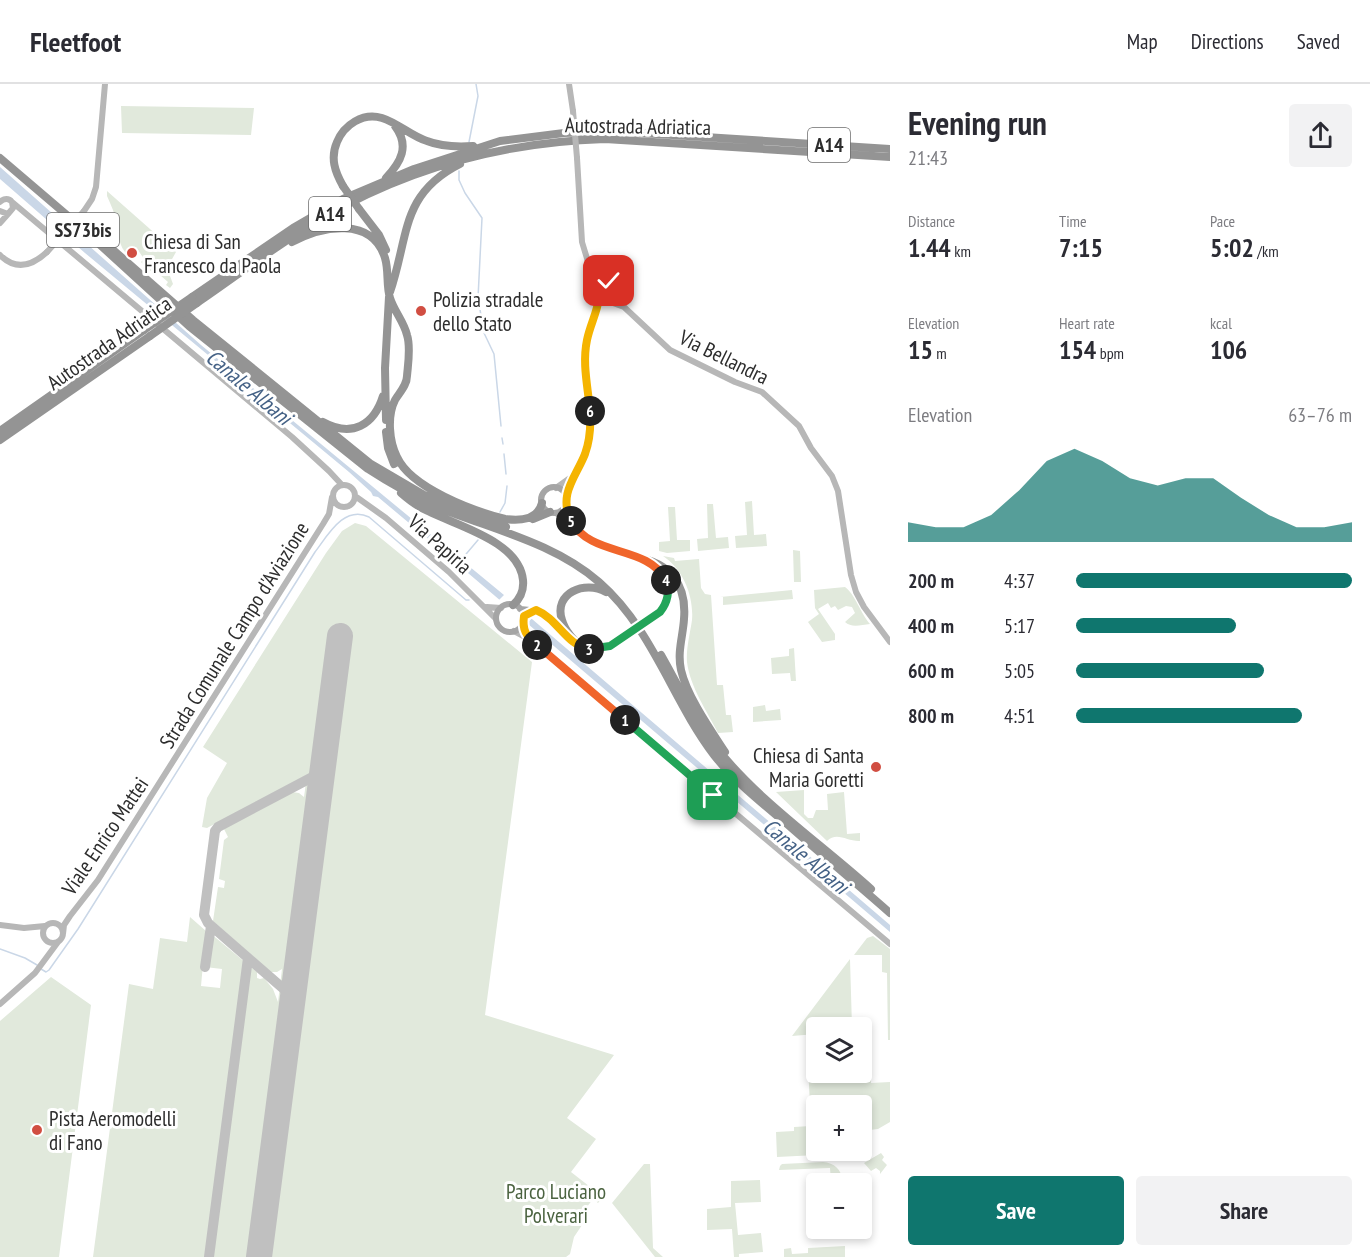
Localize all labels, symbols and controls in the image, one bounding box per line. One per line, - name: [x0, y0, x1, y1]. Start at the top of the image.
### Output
- text: Fleetfoot: [30, 23, 121, 60]
- text: Map: [1127, 28, 1158, 55]
- text: Directions: [1191, 28, 1264, 55]
- text: Saved: [1297, 28, 1340, 55]
- text: Evening run: [908, 101, 1047, 144]
- button: share: [1289, 104, 1352, 167]
- street label: Autostrada Adriatica: [565, 111, 711, 141]
- road number: A14: [808, 128, 850, 162]
- text: 21:43: [908, 145, 948, 171]
- road number: A14: [309, 197, 351, 231]
- text: Distance: [908, 211, 955, 231]
- text: Time: [1059, 211, 1087, 231]
- text: Pace: [1210, 211, 1235, 231]
- road number: SS73bis: [47, 213, 119, 247]
- place label: Chiesa di San Francesco da Paola: [144, 228, 281, 279]
- text: 1.44: [908, 231, 951, 264]
- text: 7:15: [1059, 231, 1103, 264]
- text: 5:02: [1210, 231, 1254, 264]
- text: km: [951, 241, 971, 261]
- text: /km: [1254, 241, 1279, 261]
- marker: Chiesa di San Francesco da Paola: [125, 246, 139, 260]
- pin: [583, 255, 634, 306]
- icon: check: [592, 264, 625, 297]
- place label: Polizia stradale dello Stato: [433, 286, 543, 337]
- street label: Autostrada Adriatica: [41, 290, 177, 396]
- marker: Polizia stradale dello Stato: [414, 304, 428, 318]
- text: Elevation: [908, 313, 959, 333]
- text: Heart rate: [1059, 313, 1115, 333]
- text: kcal: [1210, 313, 1232, 333]
- street label: Via Bellandra: [674, 323, 773, 390]
- text: 15: [908, 333, 933, 366]
- text: 154: [1059, 333, 1096, 366]
- text: 106: [1210, 333, 1247, 366]
- water label: Canale Albani: [200, 343, 300, 433]
- text: m: [933, 343, 947, 363]
- text: bpm: [1096, 343, 1124, 363]
- pin: 6: [575, 396, 605, 426]
- text: 6: [586, 401, 594, 421]
- text: Elevation: [908, 402, 972, 428]
- text: 63–76 m: [1288, 402, 1352, 428]
- pin: 5: [556, 506, 586, 536]
- street label: Via Papiria: [402, 508, 478, 580]
- text: 5: [567, 511, 575, 531]
- street label: Strada Comunale Campo d'Aviazione: [153, 517, 315, 753]
- pin: 4: [651, 565, 681, 595]
- text: 200 m: [908, 568, 954, 594]
- text: 4:37: [1004, 568, 1035, 594]
- text: 4: [662, 570, 670, 590]
- text: 400 m: [908, 613, 954, 639]
- text: 5:17: [1004, 613, 1035, 639]
- pin: 2: [522, 630, 552, 660]
- pin: 3: [574, 634, 604, 664]
- text: 2: [533, 635, 541, 655]
- text: 3: [585, 639, 593, 659]
- text: 600 m: [908, 658, 954, 684]
- text: 5:05: [1004, 658, 1035, 684]
- text: 800 m: [908, 703, 954, 729]
- text: 4:51: [1004, 703, 1035, 729]
- pin: 1: [610, 705, 640, 735]
- text: 1: [621, 710, 629, 730]
- place label: Chiesa di Santa Maria Goretti: [753, 742, 864, 793]
- marker: Chiesa di Santa Maria Goretti: [869, 760, 883, 774]
- pin: [687, 769, 738, 820]
- street label: Viale Enrico Mattei: [55, 772, 154, 901]
- icon: arrive: [696, 778, 729, 811]
- water label: Canale Albani: [757, 812, 857, 902]
- map controls: [806, 1017, 872, 1239]
- button: layers: [806, 1017, 872, 1083]
- button: +: [806, 1095, 872, 1161]
- place label: Pista Aeromodelli di Fano: [49, 1105, 176, 1156]
- marker: Pista Aeromodelli di Fano: [30, 1123, 44, 1137]
- button: −: [806, 1173, 872, 1239]
- button: Save: [908, 1176, 1124, 1245]
- button: Share: [1136, 1176, 1352, 1245]
- park label: Parco Luciano Polverari: [506, 1178, 606, 1229]

